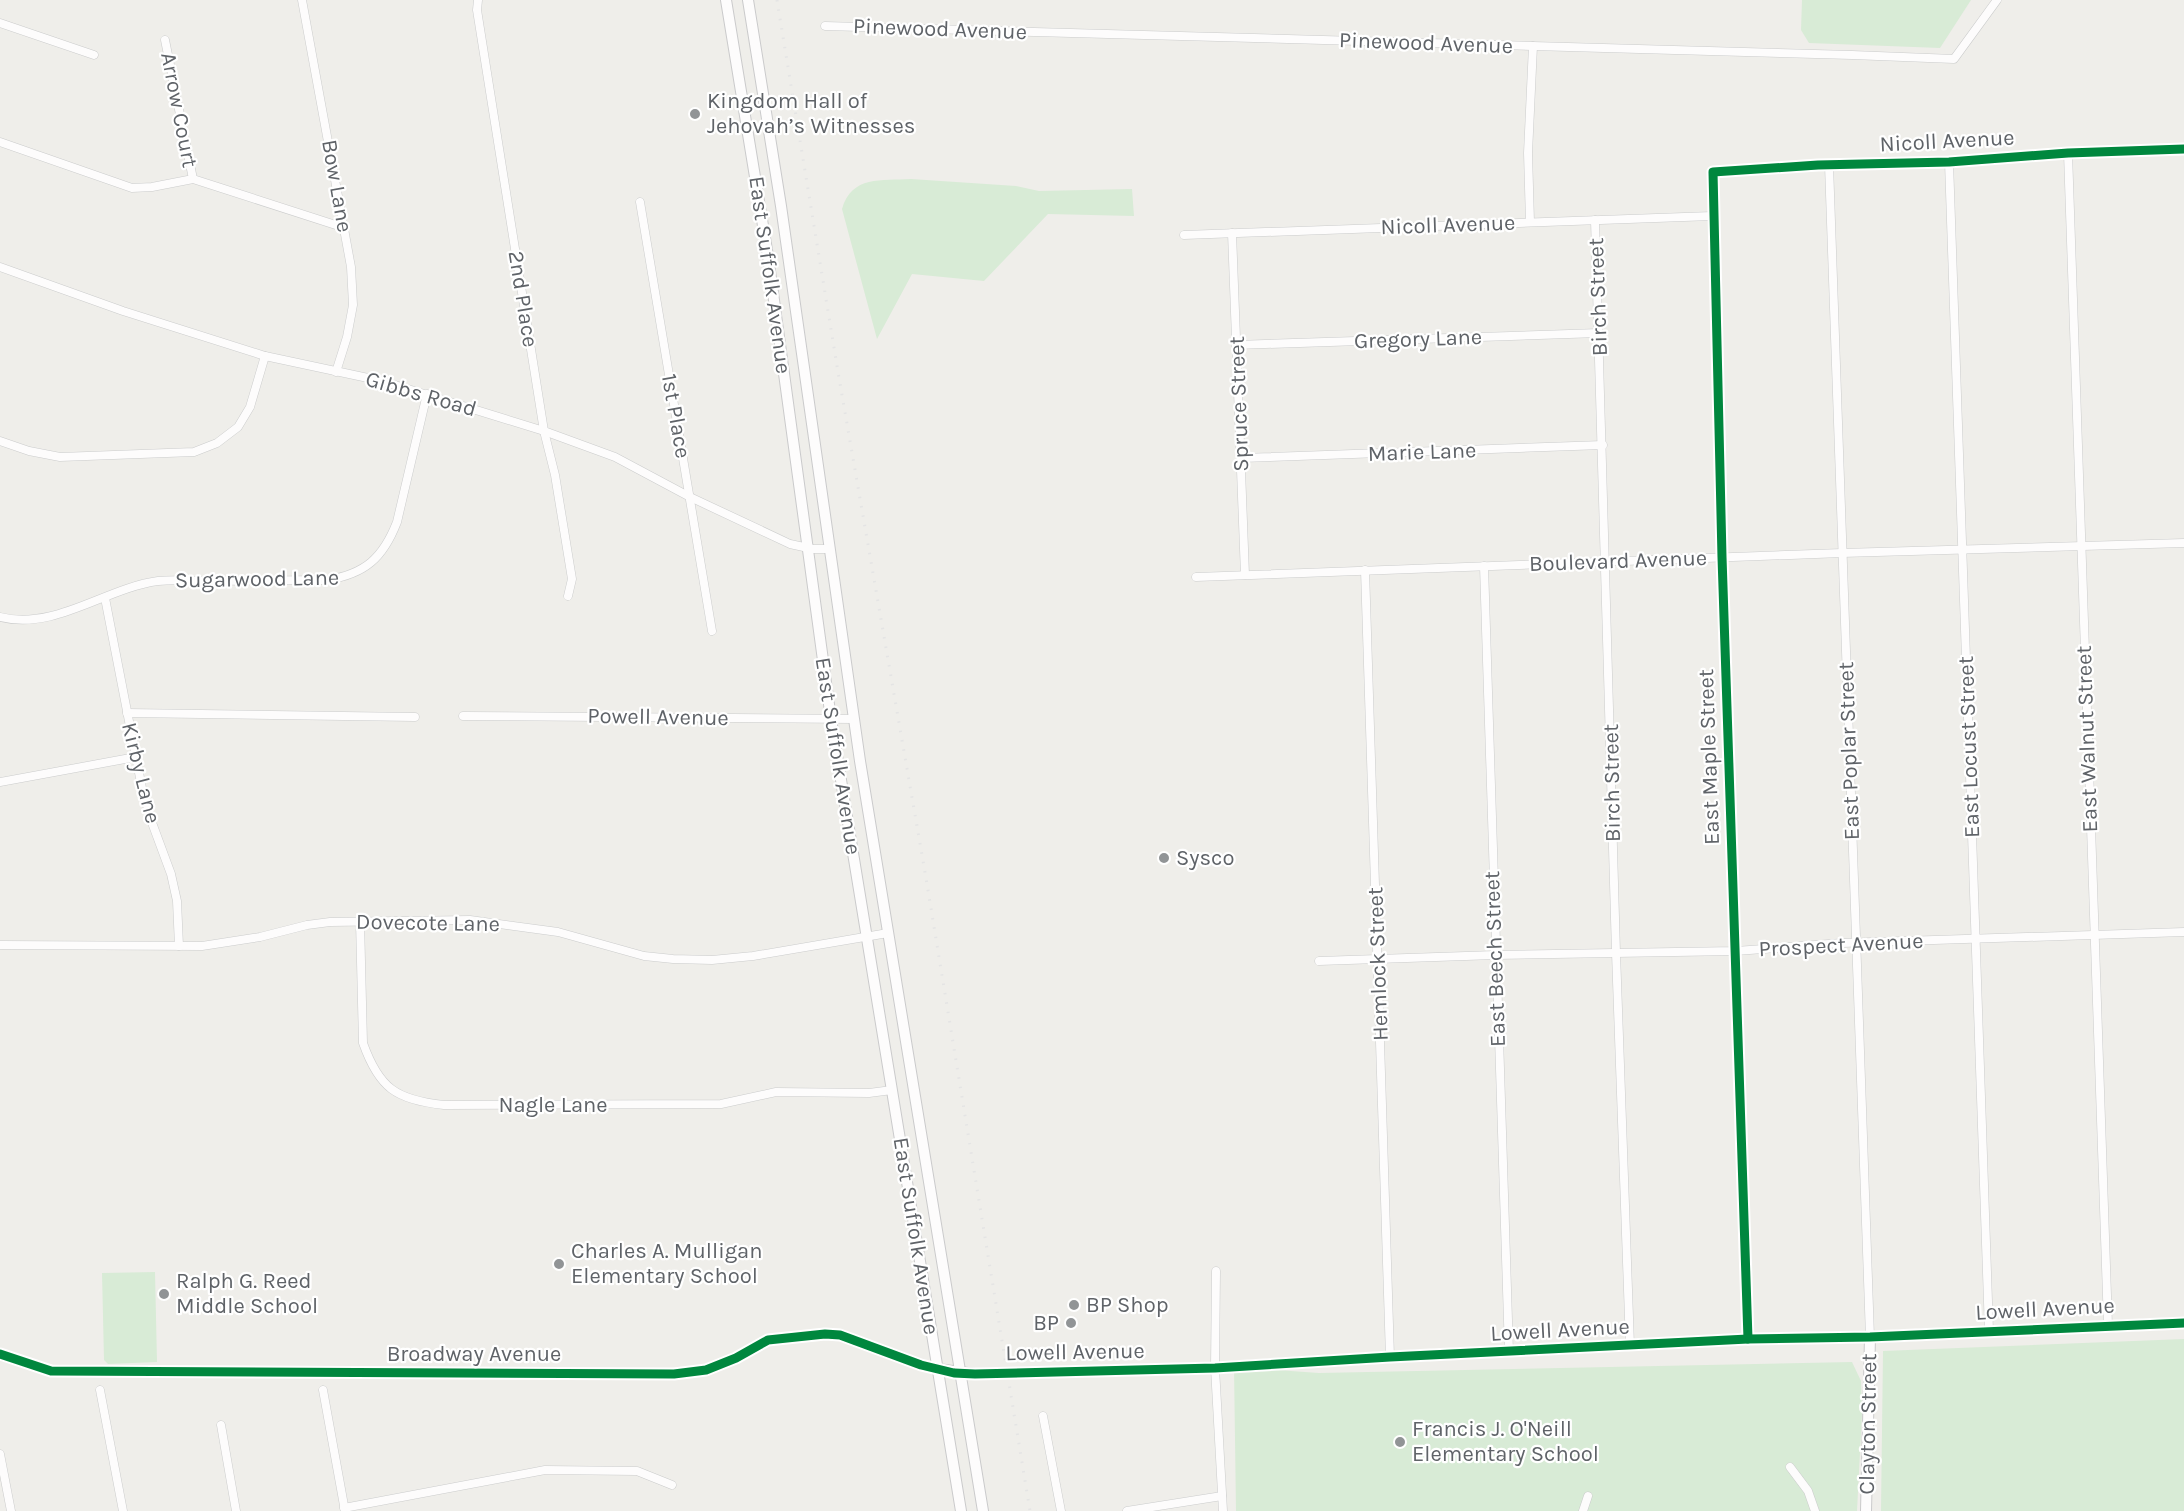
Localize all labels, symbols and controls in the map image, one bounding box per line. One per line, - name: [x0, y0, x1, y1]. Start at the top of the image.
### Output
- street label: Pinewood Avenue: [853, 13, 1027, 45]
- street label: Pinewood Avenue: [1339, 27, 1513, 59]
- street label: Arrow Court: [155, 50, 203, 170]
- place label: Kingdom Hall of Jehovah’s Witnesses: [707, 88, 915, 139]
- marker: Kingdom Hall of Jehovah’s Witnesses: [688, 107, 702, 121]
- street label: Nicoll Avenue: [1879, 124, 2015, 158]
- street label: Bow Lane: [316, 138, 358, 234]
- street label: East Suffolk Avenue: [743, 174, 797, 376]
- street label: Nicoll Avenue: [1380, 210, 1516, 240]
- street label: Birch Street: [1583, 237, 1613, 357]
- street label: 2nd Place: [503, 249, 543, 349]
- street label: Gregory Lane: [1353, 324, 1483, 354]
- street label: Spruce Street: [1224, 336, 1254, 472]
- street label: Gibbs Road: [363, 366, 479, 422]
- street label: 1st Place: [656, 372, 696, 460]
- street label: Marie Lane: [1367, 437, 1477, 467]
- street label: Boulevard Avenue: [1528, 545, 1708, 577]
- street label: Sugarwood Lane: [175, 565, 339, 593]
- street label: East Walnut Street: [2071, 645, 2103, 833]
- street label: East Suffolk Avenue: [810, 655, 866, 857]
- street label: East Locust Street: [1953, 656, 1985, 838]
- street label: East Poplar Street: [1833, 661, 1865, 841]
- street label: East Maple Street: [1693, 668, 1725, 846]
- street label: Powell Avenue: [587, 703, 729, 731]
- street label: Kirby Lane: [116, 720, 166, 826]
- street label: Birch Street: [1598, 724, 1626, 842]
- place label: Sysco: [1176, 845, 1234, 871]
- marker: Sysco: [1157, 851, 1171, 865]
- street label: East Beech Street: [1479, 871, 1511, 1047]
- street label: Hemlock Street: [1362, 887, 1394, 1041]
- street label: Dovecote Lane: [356, 909, 500, 937]
- street label: Prospect Avenue: [1758, 928, 1924, 962]
- street label: Nagle Lane: [498, 1092, 608, 1118]
- street label: East Suffolk Avenue: [888, 1135, 944, 1337]
- place label: Charles A. Mulligan Elementary School: [571, 1238, 763, 1289]
- marker: Charles A. Mulligan Elementary School: [552, 1257, 566, 1271]
- place label: Ralph G. Reed Middle School: [176, 1268, 318, 1319]
- marker: Ralph G. Reed Middle School: [157, 1287, 171, 1301]
- place label: BP Shop: [1086, 1292, 1169, 1318]
- street label: Lowell Avenue: [1975, 1292, 2115, 1326]
- marker: BP Shop: [1067, 1298, 1081, 1312]
- place label: BP: [1033, 1310, 1059, 1336]
- street label: Lowell Avenue: [1490, 1313, 1630, 1347]
- marker: BP: [1064, 1316, 1078, 1330]
- street label: Lowell Avenue: [1005, 1338, 1145, 1366]
- street label: Broadway Avenue: [387, 1341, 561, 1367]
- street label: Clayton Street: [1854, 1353, 1882, 1495]
- place label: Francis J. O'Neill Elementary School: [1412, 1416, 1599, 1467]
- marker: Francis J. O'Neill Elementary School: [1393, 1435, 1407, 1449]

